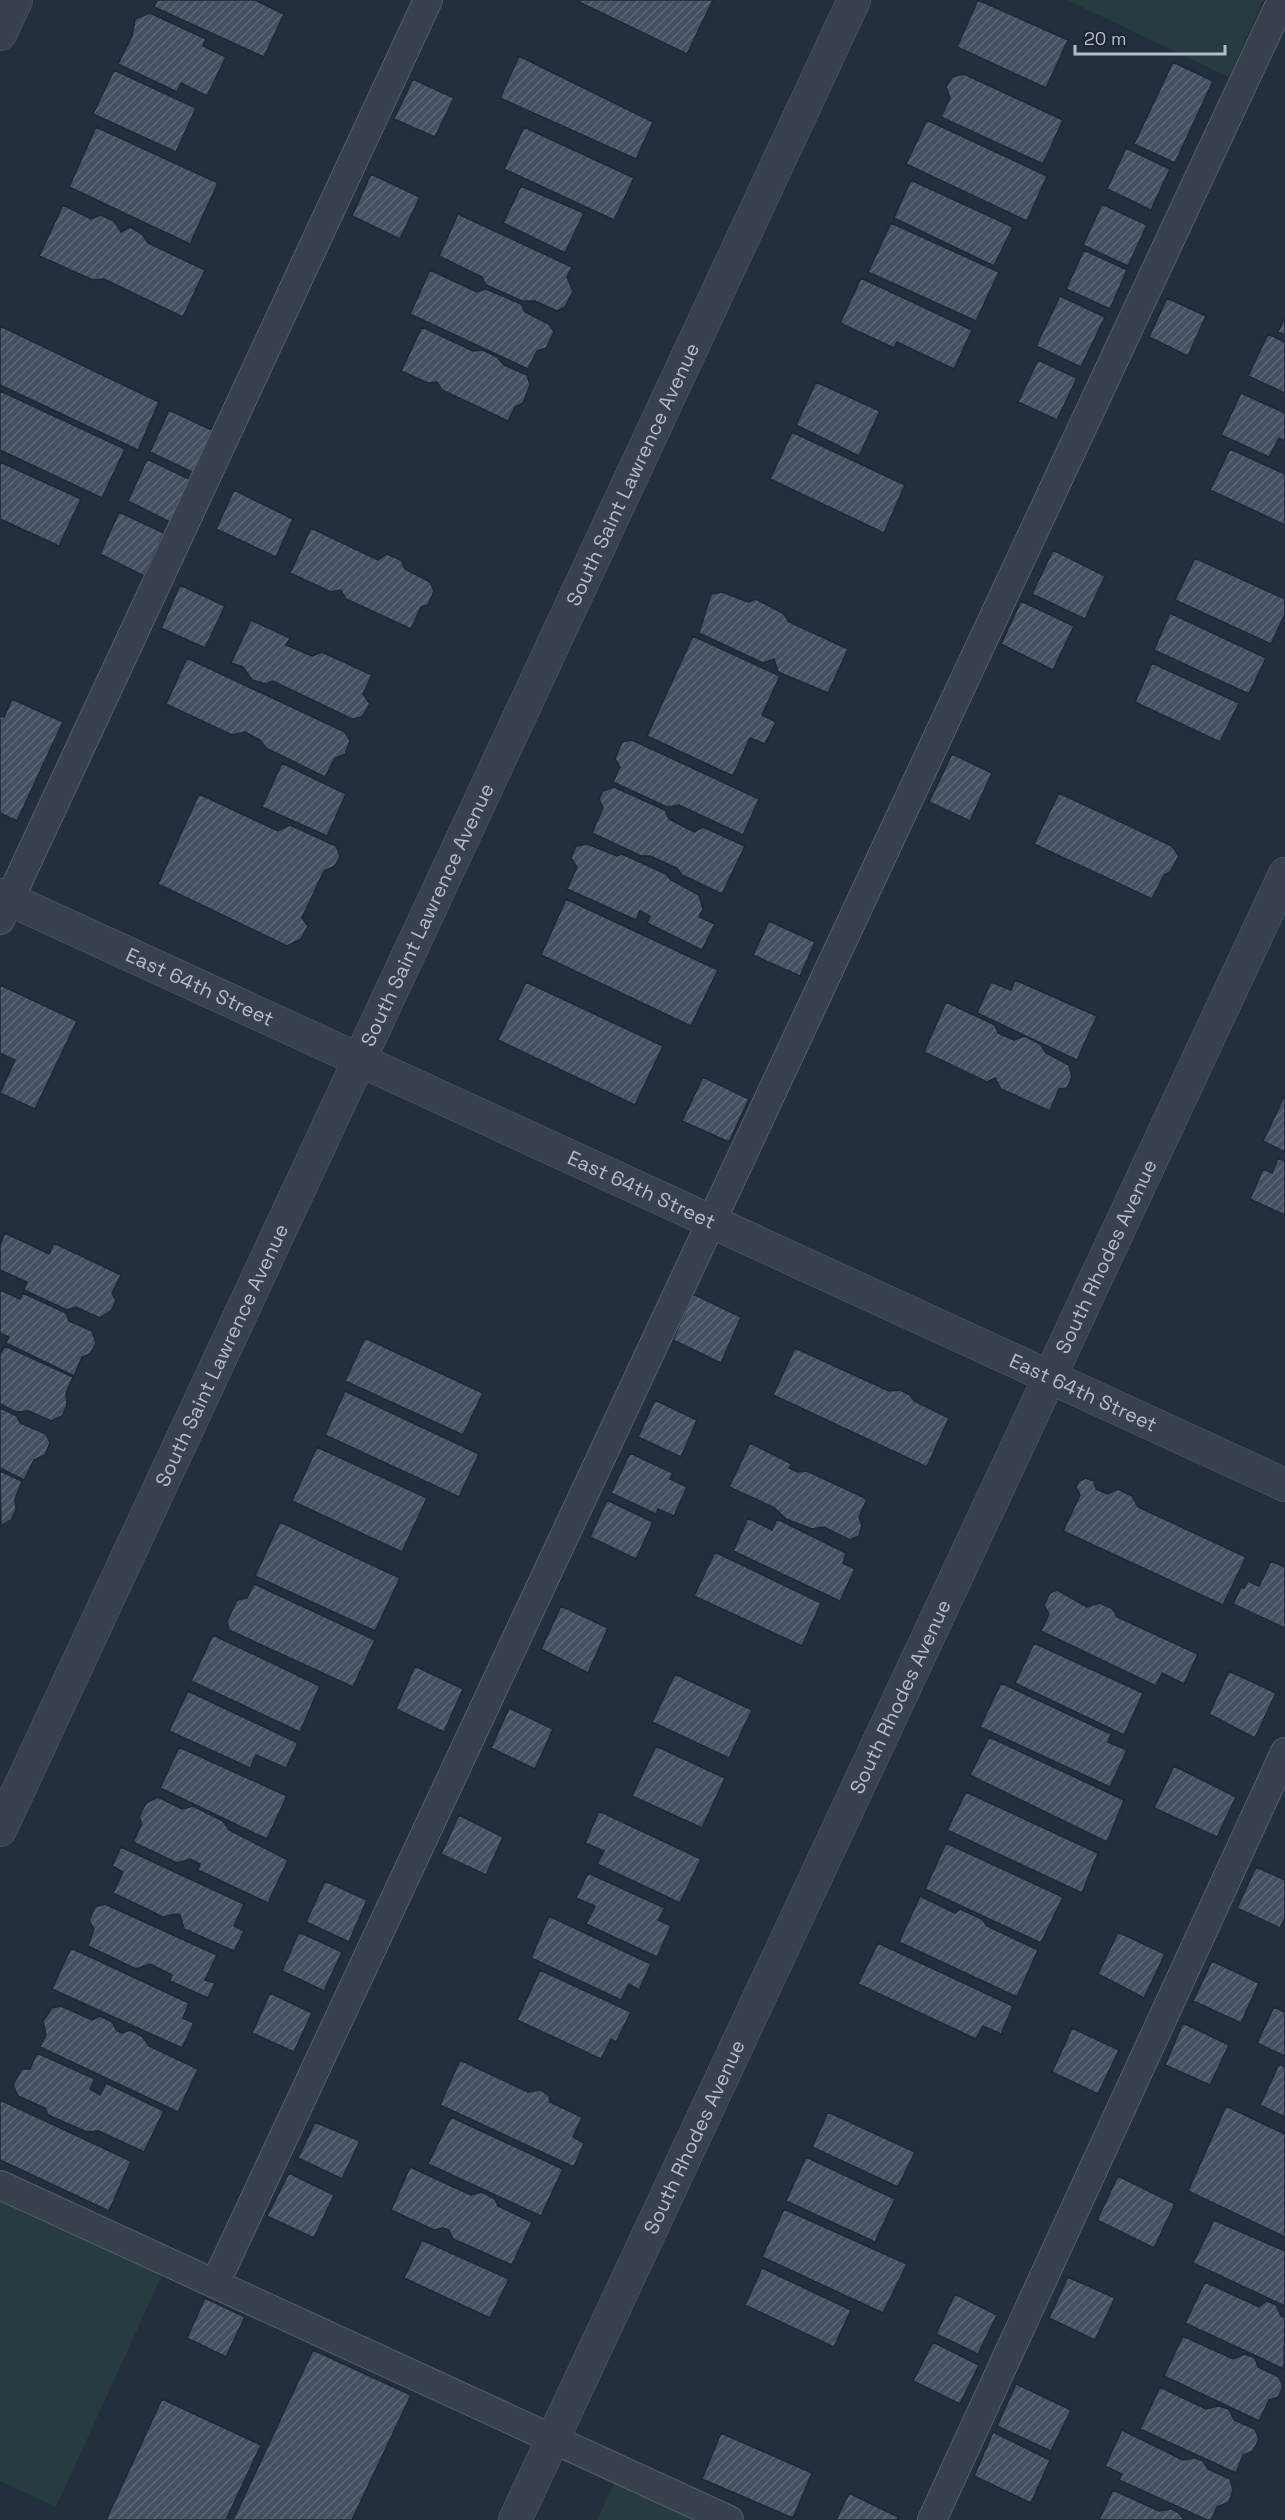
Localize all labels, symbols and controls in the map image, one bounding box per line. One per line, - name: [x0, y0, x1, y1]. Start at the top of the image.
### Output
- scale bar: [1075, 18, 1225, 56]
- text: 20 m: [1084, 27, 1127, 50]
- street label: South Saint Lawrence Avenue: [560, 339, 705, 610]
- street label: South Saint Lawrence Avenue: [355, 779, 500, 1050]
- street label: East 64th Street: [122, 942, 278, 1032]
- street label: East 64th Street: [564, 1144, 720, 1235]
- street label: South Rhodes Avenue: [1049, 1155, 1163, 1358]
- street label: South Saint Lawrence Avenue: [149, 1219, 294, 1491]
- street label: East 64th Street: [1005, 1347, 1161, 1438]
- street label: South Rhodes Avenue: [844, 1595, 957, 1798]
- street label: South Rhodes Avenue: [638, 2036, 751, 2238]

